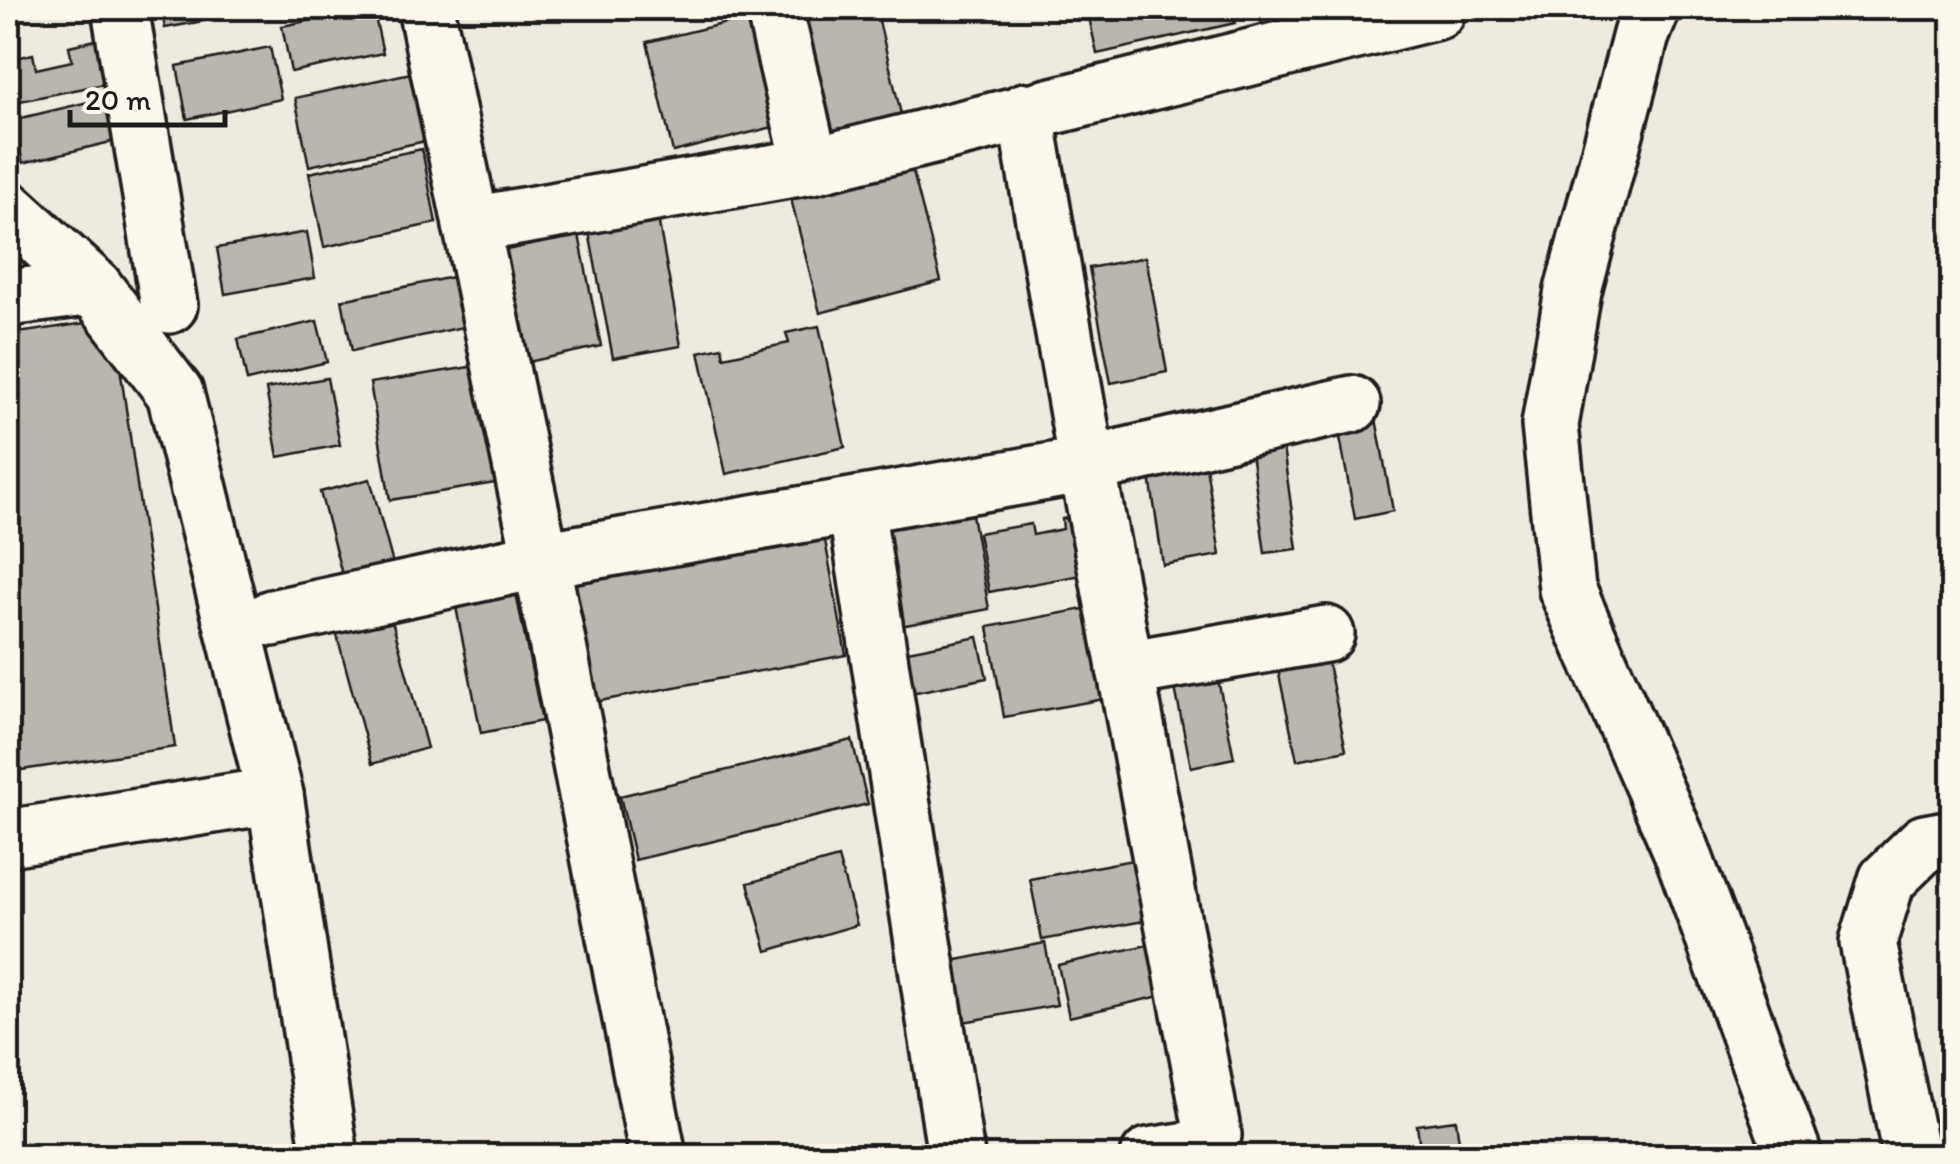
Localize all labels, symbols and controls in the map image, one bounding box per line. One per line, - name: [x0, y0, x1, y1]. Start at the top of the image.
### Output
- scale bar: [70, 65, 225, 127]
- text: 20 m: [85, 81, 151, 118]

